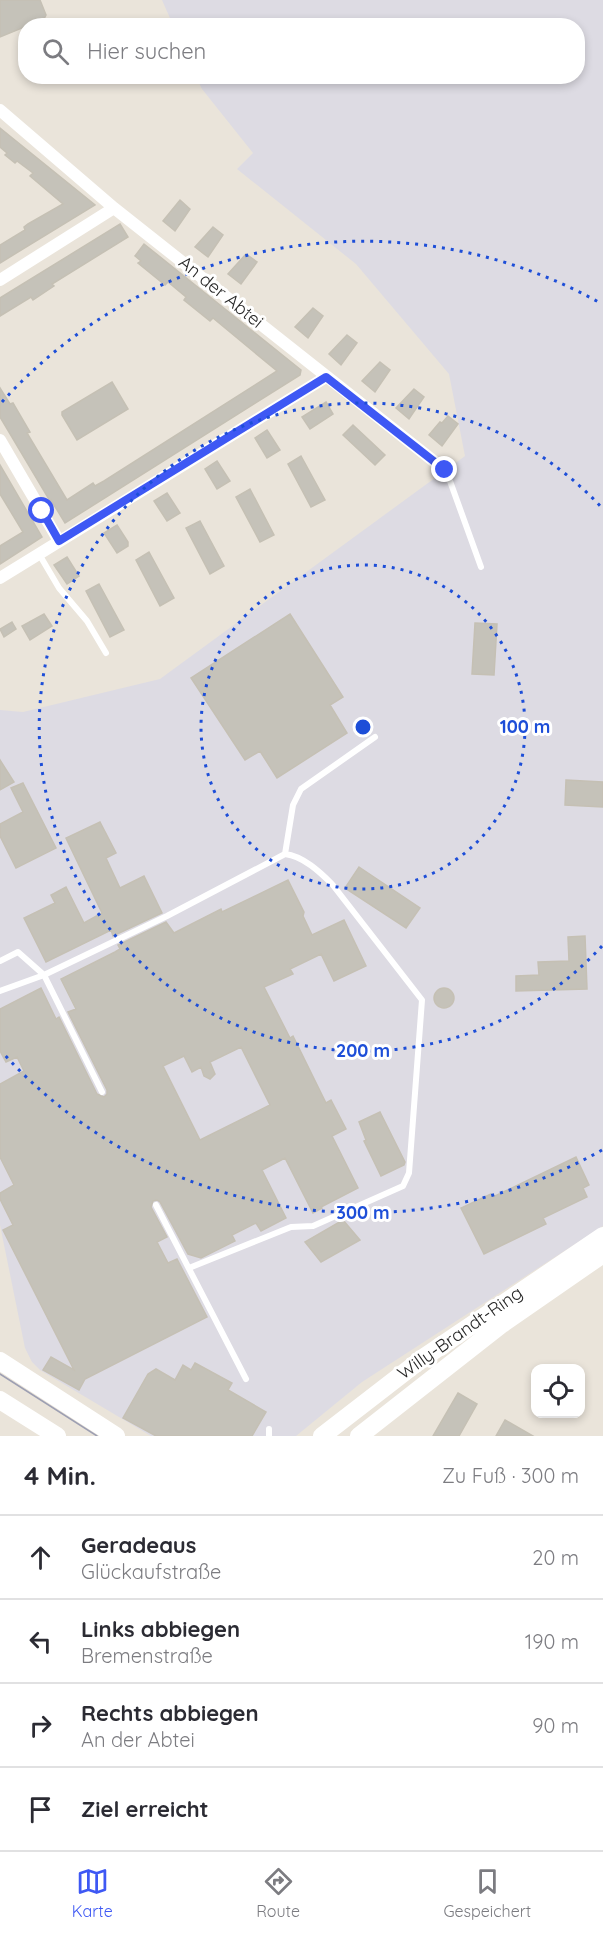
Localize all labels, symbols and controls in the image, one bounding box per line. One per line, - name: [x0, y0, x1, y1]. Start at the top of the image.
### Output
- search box: [18, 18, 585, 84]
- icon: search: [39, 35, 72, 68]
- text: Hier suchen: [87, 37, 206, 65]
- street label: An der Abtei: [174, 250, 268, 333]
- route end: [431, 456, 457, 482]
- route start: [28, 497, 54, 523]
- text: 100 m: [500, 715, 550, 738]
- centre of rings: [353, 717, 373, 737]
- text: 200 m: [336, 1039, 390, 1062]
- text: 300 m: [336, 1201, 390, 1224]
- street label: Willy-Brandt-Ring: [393, 1281, 527, 1384]
- map controls: [531, 1364, 585, 1418]
- button: locate: [531, 1364, 585, 1418]
- text: 4 Min.: [24, 1459, 96, 1492]
- text: Zu Fuß · 300 m: [442, 1463, 579, 1488]
- text: Geradeaus: [81, 1531, 196, 1559]
- icon: ahead: [24, 1541, 57, 1574]
- text: 20 m: [532, 1545, 579, 1570]
- text: Glückaufstraße: [81, 1559, 221, 1584]
- text: Links abbiegen: [81, 1615, 240, 1643]
- icon: left: [24, 1625, 57, 1658]
- text: 190 m: [525, 1629, 579, 1654]
- text: Bremenstraße: [81, 1643, 213, 1668]
- text: Rechts abbiegen: [81, 1699, 259, 1727]
- icon: right: [24, 1709, 57, 1742]
- text: 90 m: [532, 1713, 579, 1738]
- text: An der Abtei: [81, 1727, 195, 1752]
- icon: arrive: [24, 1793, 57, 1826]
- text: Ziel erreicht: [81, 1795, 209, 1823]
- tab: Karte: [72, 1865, 113, 1921]
- tab: Route: [256, 1865, 300, 1921]
- tab: Gespeichert: [443, 1865, 531, 1921]

